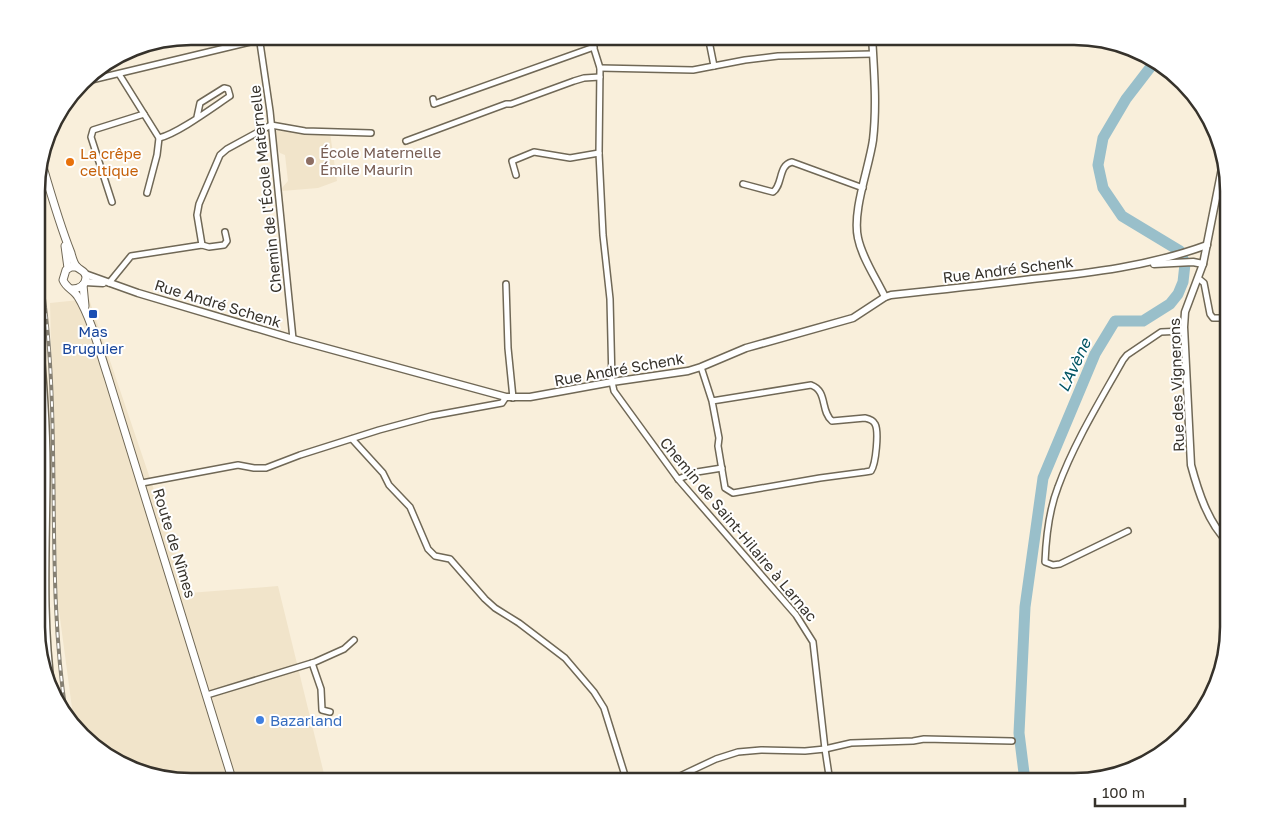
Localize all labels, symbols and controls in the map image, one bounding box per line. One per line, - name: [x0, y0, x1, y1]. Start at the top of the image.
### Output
- street label: Chemin de l'École Maternelle: [245, 84, 285, 294]
- place label: École Maternelle Émile Maurin: [320, 143, 441, 178]
- place label: La crêpe celtique: [80, 144, 142, 179]
- marker: École Maternelle Émile Maurin: [304, 155, 316, 167]
- marker: La crêpe celtique: [64, 156, 76, 168]
- street label: Rue André Schenk: [942, 252, 1075, 286]
- street label: Rue André Schenk: [152, 275, 284, 331]
- marker: Mas Bruguier: [87, 308, 99, 320]
- street label: Rue des Vignerons: [1165, 318, 1187, 452]
- place label: Mas Bruguier: [62, 322, 124, 357]
- water label: L'Avène: [1053, 334, 1096, 395]
- street label: Rue André Schenk: [553, 349, 686, 389]
- street label: Chemin de Saint-Hilaire à Larnac: [657, 433, 821, 625]
- street label: Route de Nîmes: [150, 486, 200, 600]
- place label: Bazarland: [270, 711, 342, 729]
- marker: Bazarland: [254, 714, 266, 726]
- scale bar: [1095, 776, 1185, 808]
- text: 100 m: [1102, 783, 1145, 801]

